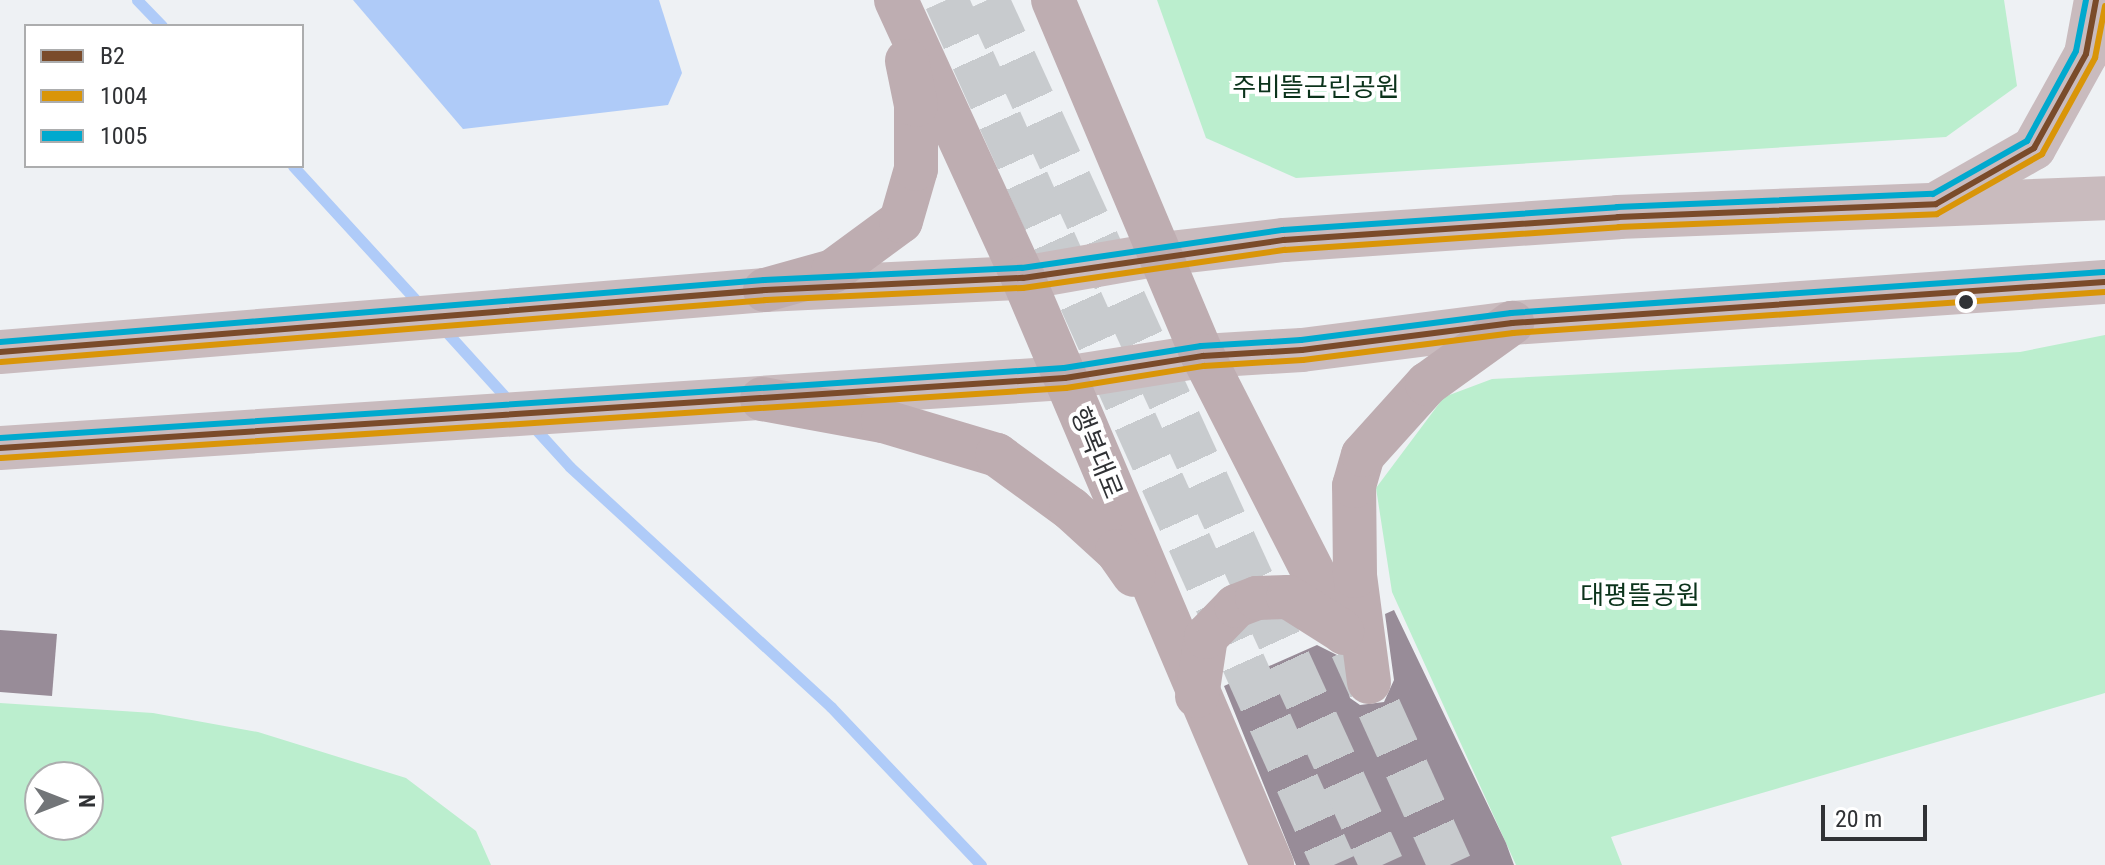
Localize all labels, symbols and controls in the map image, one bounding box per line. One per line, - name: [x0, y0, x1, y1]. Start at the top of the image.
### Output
- legend: [24, 24, 304, 168]
- text: B2: [100, 42, 125, 70]
- park label: 주비뜰근린공원: [1232, 72, 1400, 104]
- text: 1004: [100, 82, 147, 110]
- text: 1005: [100, 122, 147, 150]
- unlabelled marker: [1958, 294, 1974, 310]
- street label: 행복대로: [1064, 403, 1128, 503]
- park label: 대평뜰공원: [1580, 580, 1700, 612]
- north arrow: [24, 761, 104, 841]
- scale bar: [1825, 789, 1931, 839]
- text: N: [74, 794, 99, 808]
- text: 20 m: [1835, 805, 1882, 833]

